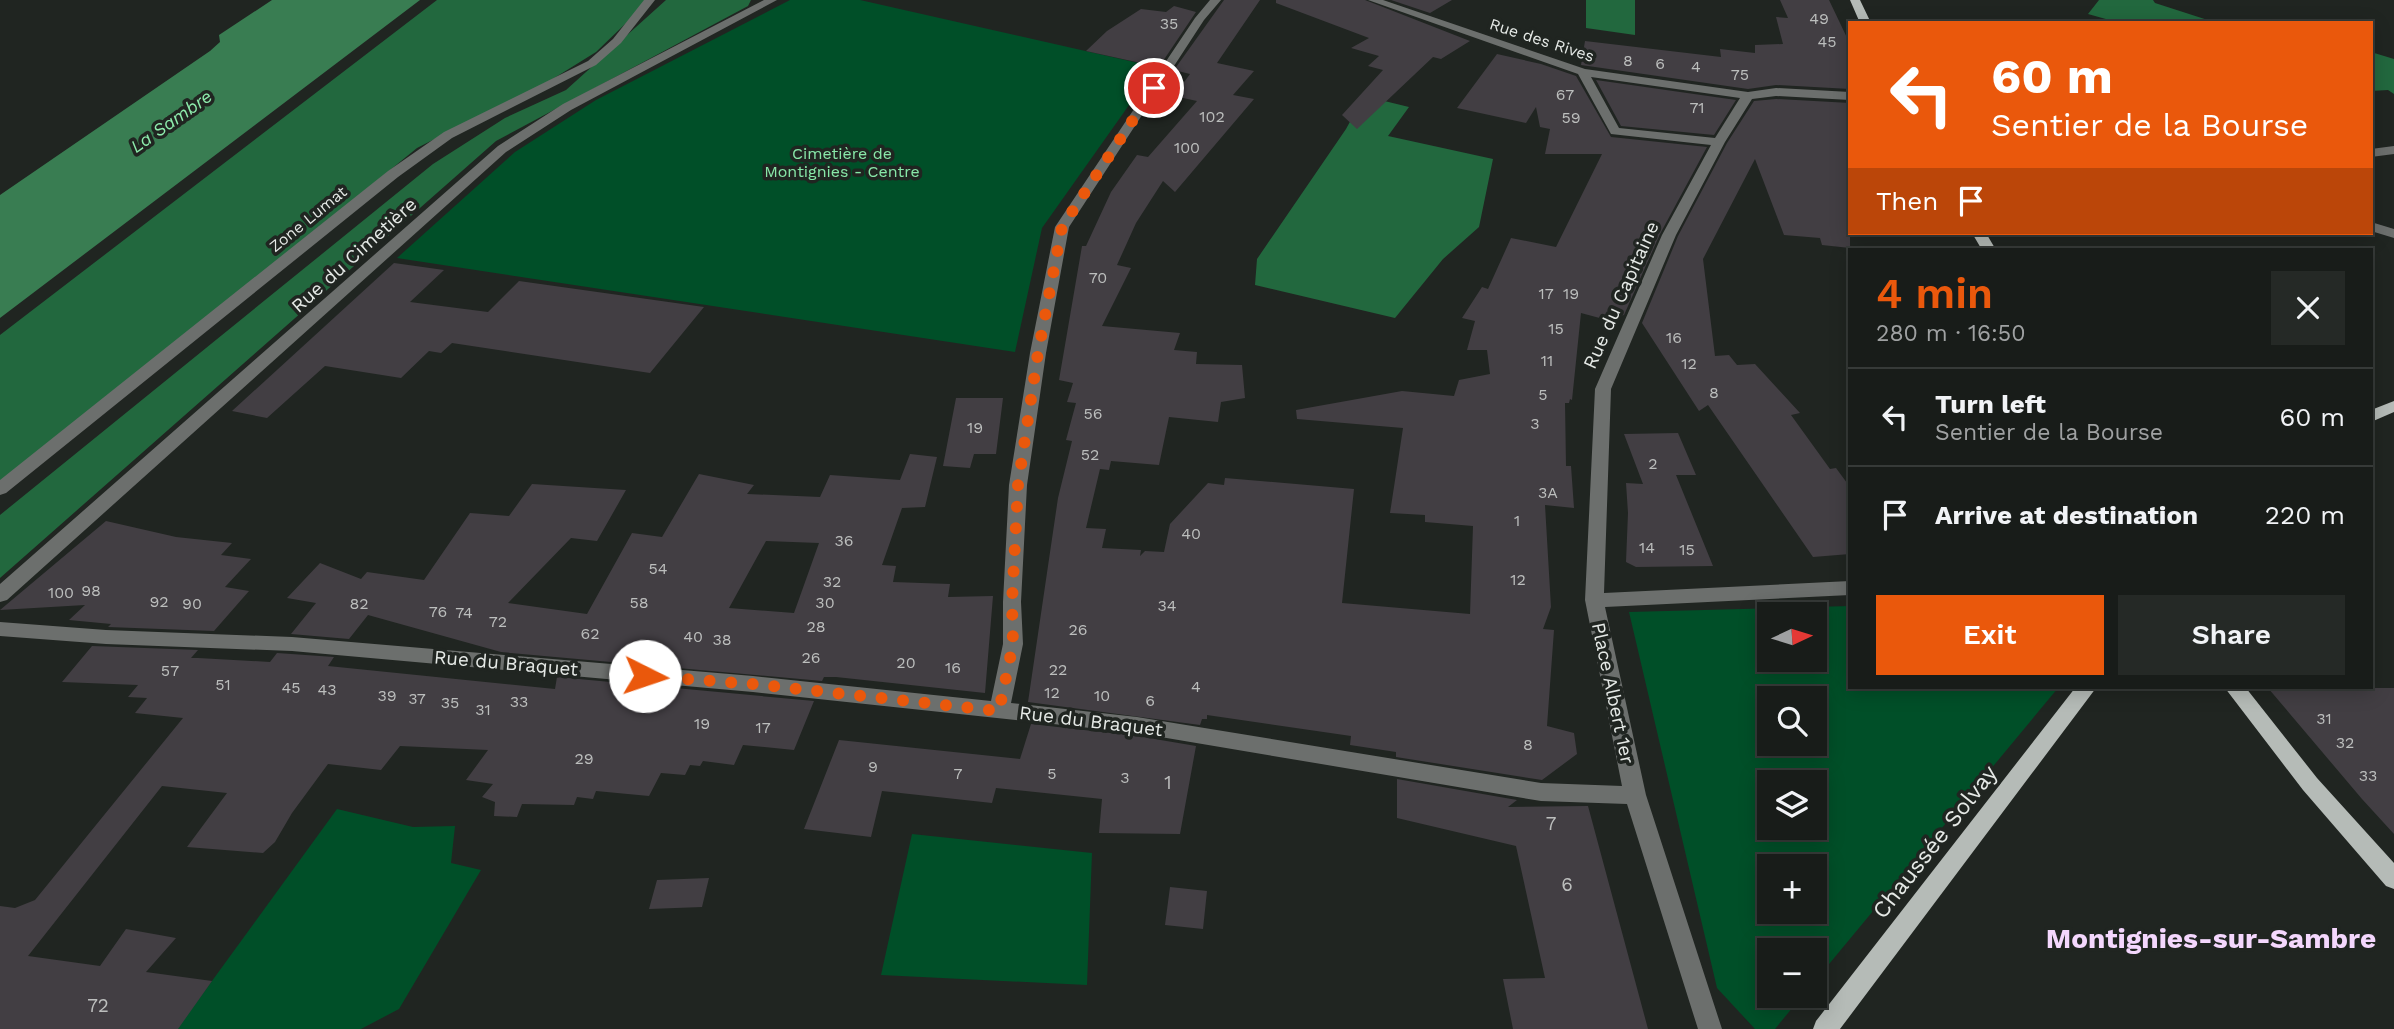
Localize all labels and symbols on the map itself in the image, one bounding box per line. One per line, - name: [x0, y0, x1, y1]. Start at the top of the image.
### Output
- house number: 49: [1809, 9, 1829, 28]
- house number: 35: [1160, 14, 1178, 33]
- street label: Rue des Rives: [1487, 14, 1597, 66]
- house number: 45: [1817, 32, 1837, 51]
- house number: 8: [1623, 51, 1633, 70]
- house number: 6: [1655, 54, 1665, 73]
- house number: 4: [1691, 57, 1701, 76]
- pin: [1124, 58, 1184, 118]
- house number: 75: [1731, 65, 1749, 84]
- water label: La Sambre: [126, 85, 216, 157]
- house number: 67: [1556, 85, 1574, 104]
- house number: 71: [1689, 98, 1705, 117]
- house number: 102: [1199, 107, 1225, 126]
- house number: 59: [1561, 108, 1581, 127]
- house number: 100: [1174, 138, 1200, 157]
- park label: Cimetière de Montignies - Centre: [764, 144, 920, 181]
- street label: Zone Lumat: [266, 182, 351, 256]
- street label: Rue du Cimetière: [286, 193, 422, 317]
- street label: Rue du Capitaine: [1578, 218, 1664, 372]
- house number: 70: [1089, 268, 1107, 287]
- house number: 17: [1538, 284, 1554, 303]
- house number: 19: [1563, 284, 1579, 303]
- house number: 15: [1548, 319, 1564, 338]
- house number: 16: [1666, 328, 1682, 347]
- house number: 11: [1541, 351, 1553, 370]
- house number: 12: [1681, 354, 1697, 373]
- house number: 8: [1709, 383, 1719, 402]
- house number: 5: [1538, 385, 1548, 404]
- house number: 56: [1083, 404, 1103, 423]
- house number: 3: [1530, 414, 1540, 433]
- house number: 19: [967, 418, 983, 437]
- house number: 52: [1081, 445, 1099, 464]
- house number: 2: [1648, 454, 1658, 473]
- house number: 3A: [1538, 483, 1558, 502]
- house number: 1: [1514, 511, 1520, 530]
- house number: 40: [1181, 524, 1201, 543]
- house number: 36: [834, 531, 854, 550]
- house number: 14: [1639, 538, 1655, 557]
- house number: 15: [1679, 540, 1695, 559]
- house number: 54: [648, 559, 668, 578]
- house number: 12: [1510, 570, 1526, 589]
- house number: 32: [823, 572, 841, 591]
- house number: 98: [81, 581, 101, 600]
- house number: 100: [48, 583, 74, 602]
- house number: 92: [149, 592, 169, 611]
- house number: 58: [629, 593, 649, 612]
- house number: 30: [815, 593, 835, 612]
- house number: 90: [182, 594, 202, 613]
- house number: 82: [349, 594, 369, 613]
- house number: 34: [1157, 596, 1177, 615]
- house number: 76: [429, 602, 447, 621]
- north arrow: [1757, 602, 1827, 672]
- house number: 74: [455, 603, 473, 622]
- house number: 72: [489, 612, 507, 631]
- house number: 28: [806, 617, 826, 636]
- house number: 26: [1068, 620, 1088, 639]
- street label: Place Albert 1er: [1587, 620, 1639, 766]
- house number: 62: [580, 624, 600, 643]
- house number: 40: [683, 627, 703, 646]
- house number: 38: [712, 630, 732, 649]
- position arrow: [608, 639, 682, 713]
- street label: Rue du Braquet: [433, 645, 579, 681]
- house number: 26: [801, 648, 821, 667]
- house number: 20: [896, 653, 916, 672]
- house number: 16: [945, 658, 961, 677]
- house number: 22: [1049, 660, 1067, 679]
- house number: 57: [161, 661, 179, 680]
- house number: 51: [215, 675, 231, 694]
- house number: 4: [1191, 677, 1201, 696]
- house number: 45: [281, 678, 301, 697]
- house number: 43: [317, 680, 337, 699]
- house number: 12: [1044, 683, 1060, 702]
- house number: 39: [377, 686, 397, 705]
- house number: 10: [1094, 686, 1110, 705]
- house number: 37: [408, 689, 426, 708]
- house number: 6: [1145, 691, 1155, 710]
- house number: 33: [510, 692, 528, 711]
- house number: 35: [441, 693, 459, 712]
- house number: 31: [475, 700, 491, 719]
- street label: Rue du Braquet: [1018, 701, 1164, 741]
- house number: 31: [2316, 709, 2332, 728]
- house number: 19: [694, 714, 710, 733]
- house number: 17: [755, 718, 771, 737]
- house number: 32: [2336, 733, 2354, 752]
- house number: 8: [1523, 735, 1533, 754]
- house number: 29: [574, 749, 594, 768]
- house number: 9: [868, 757, 878, 776]
- street label: Chaussée Solvay: [1867, 760, 2003, 924]
- house number: 7: [954, 764, 963, 783]
- house number: 5: [1047, 764, 1057, 783]
- house number: 33: [2359, 766, 2377, 785]
- house number: 3: [1120, 768, 1130, 787]
- house number: 1: [1164, 771, 1172, 794]
- house number: 7: [1546, 812, 1556, 835]
- house number: 6: [1561, 873, 1573, 896]
- district label: Montignies-sur-Sambre: [2046, 922, 2376, 955]
- house number: 72: [87, 994, 109, 1017]

